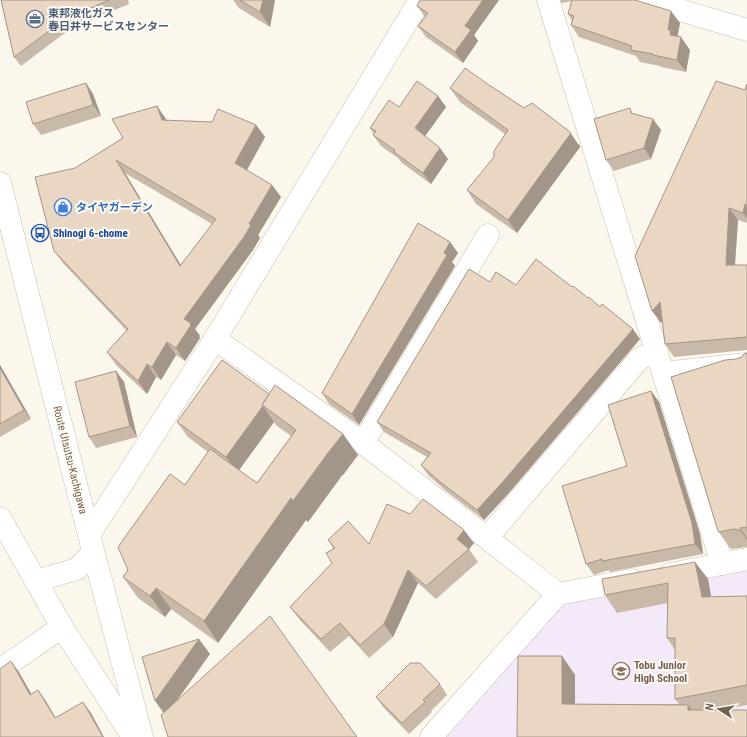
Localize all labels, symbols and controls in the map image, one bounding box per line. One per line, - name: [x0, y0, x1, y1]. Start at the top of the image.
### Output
- place label: 東邦液化ガス 春日井サービスセンター: [48, 7, 169, 33]
- office icon: 東邦液化ガス 春日井サービスセンター: [25, 9, 45, 29]
- shop icon: タイヤガーデン: [53, 197, 73, 217]
- place label: タイヤガーデン: [76, 201, 153, 214]
- bus stop icon: Shinogi 6-chome: [30, 223, 50, 243]
- place label: Shinogi 6-chome: [53, 227, 128, 240]
- street label: Route Utsutsu-Kachigawa: [50, 405, 90, 515]
- place label: Tobu Junior High School: [634, 659, 687, 685]
- school or university icon: Tobu Junior High School: [611, 661, 631, 681]
- north arrow: [699, 689, 739, 729]
- text: N: [703, 702, 717, 712]

